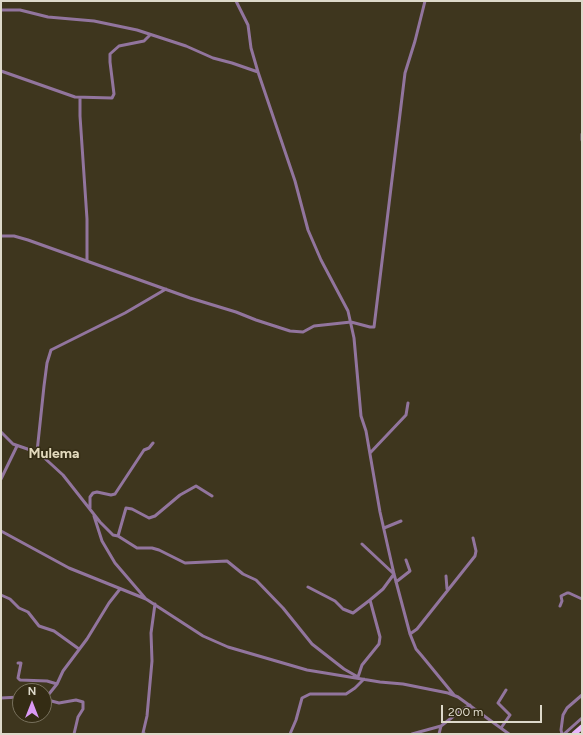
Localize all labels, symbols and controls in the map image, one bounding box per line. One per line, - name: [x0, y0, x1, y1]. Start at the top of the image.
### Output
- district label: Mulema: [29, 446, 79, 462]
- north arrow: [12, 683, 52, 723]
- text: N: [28, 685, 36, 698]
- scale bar: [443, 697, 544, 723]
- text: 200 m: [448, 705, 483, 719]

